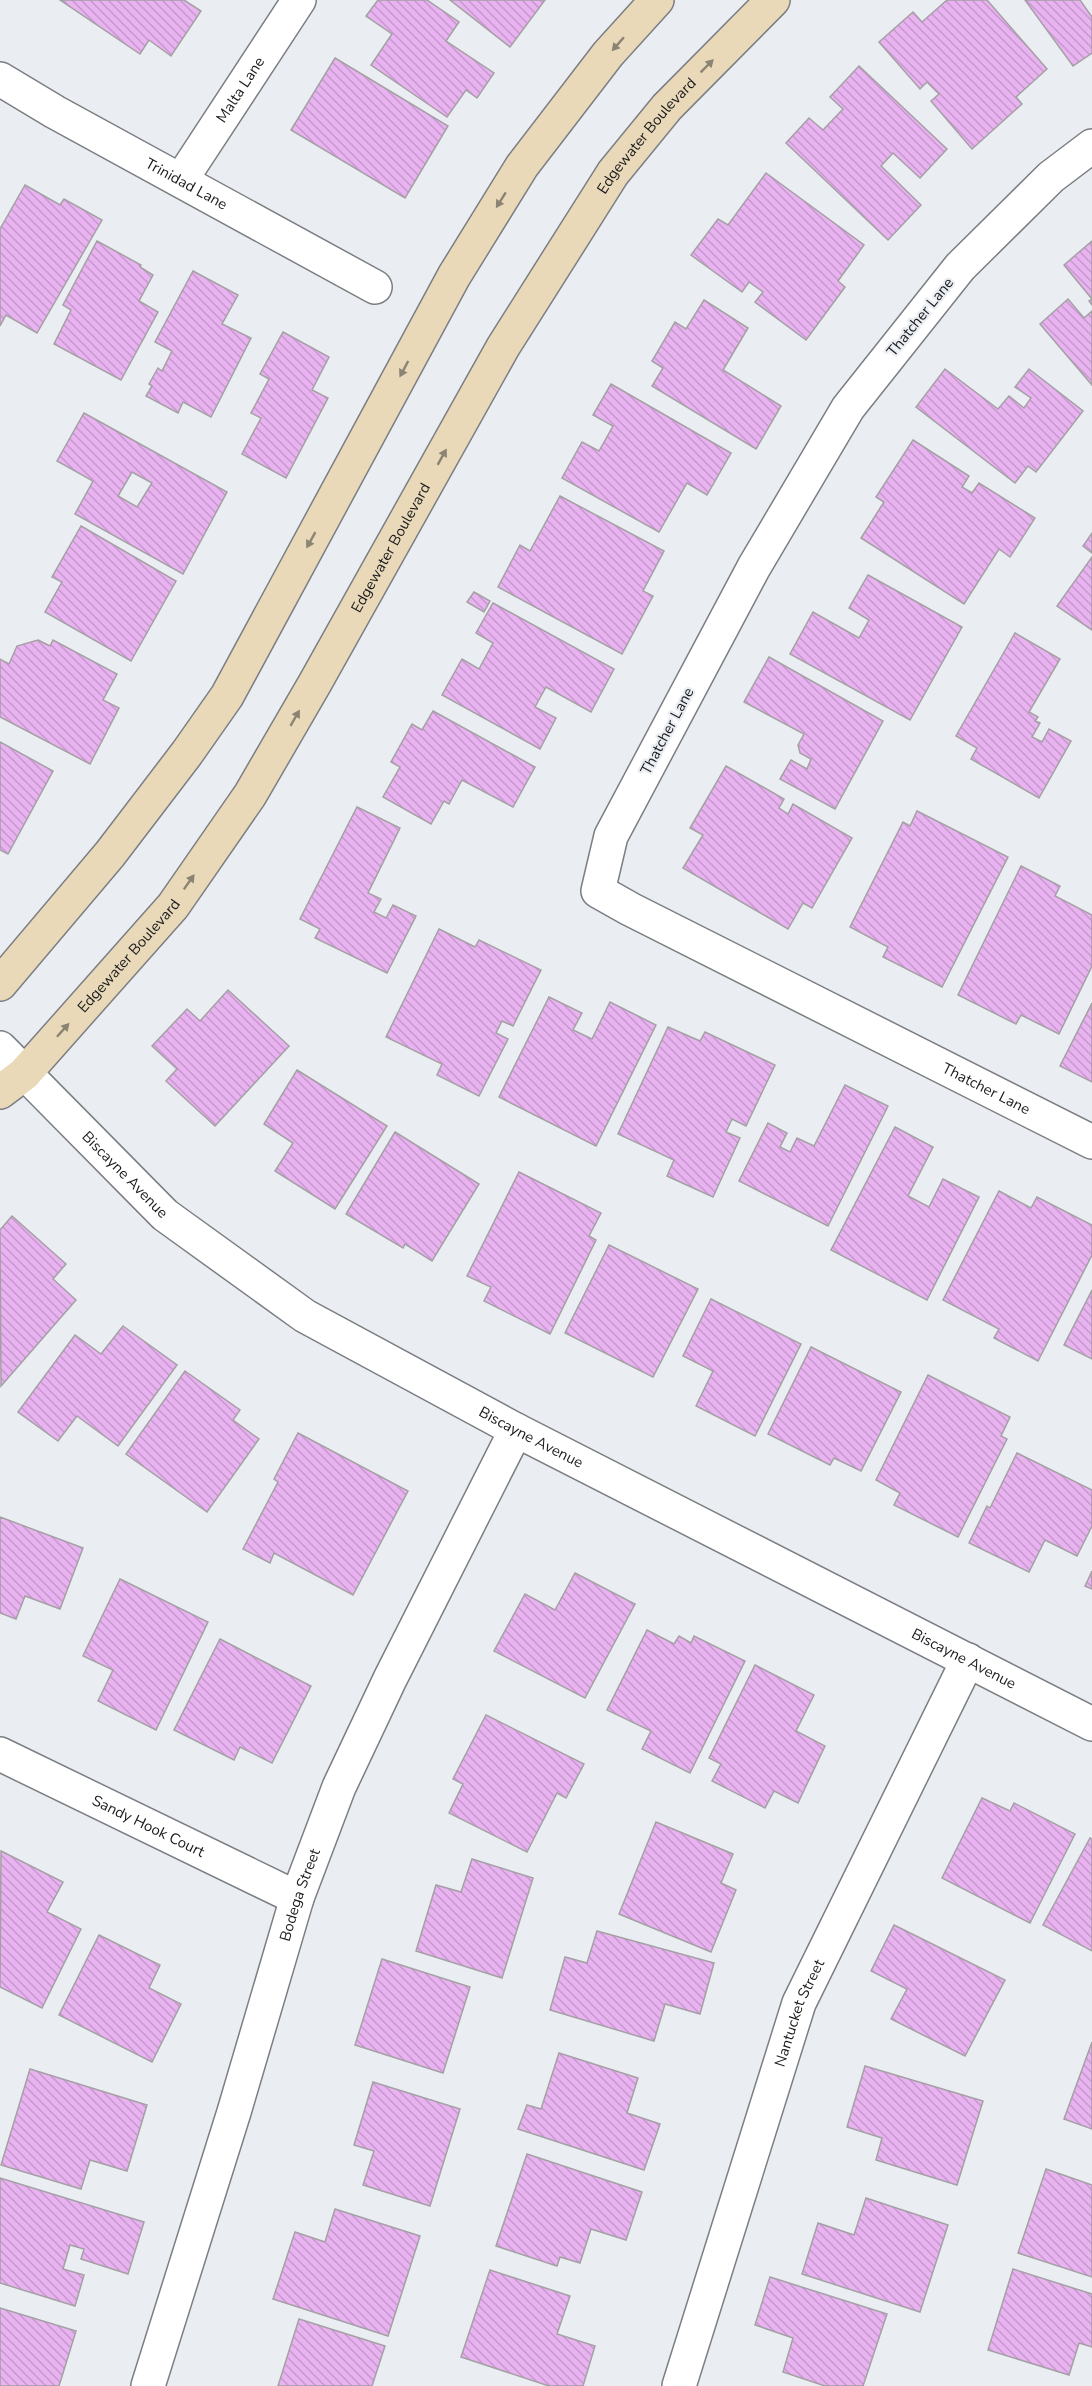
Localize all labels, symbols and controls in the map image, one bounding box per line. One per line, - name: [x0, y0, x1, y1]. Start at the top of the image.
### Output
- one-way arrow: [612, 36, 625, 51]
- street label: Malta Lane: [211, 53, 269, 126]
- one-way arrow: [700, 60, 714, 74]
- street label: Edgewater Boulevard: [592, 73, 701, 198]
- street label: Trinidad Lane: [142, 153, 231, 214]
- one-way arrow: [496, 192, 507, 208]
- street label: Thatcher Lane: [882, 273, 958, 361]
- one-way arrow: [399, 360, 409, 377]
- one-way arrow: [437, 448, 447, 465]
- street label: Edgewater Boulevard: [346, 479, 435, 616]
- one-way arrow: [305, 532, 316, 548]
- street label: Thatcher Lane: [636, 684, 698, 778]
- one-way arrow: [290, 709, 300, 726]
- one-way arrow: [183, 874, 194, 890]
- street label: Edgewater Boulevard: [73, 895, 185, 1017]
- one-way arrow: [56, 1023, 69, 1038]
- street label: Thatcher Lane: [939, 1058, 1034, 1119]
- street label: Biscayne Avenue: [78, 1127, 173, 1222]
- street label: Biscayne Avenue: [476, 1402, 587, 1473]
- street label: Biscayne Avenue: [908, 1624, 1020, 1694]
- street label: Sandy Hook Court: [89, 1790, 209, 1862]
- street label: Bodega Street: [275, 1845, 325, 1944]
- street label: Nantucket Street: [770, 1955, 829, 2069]

